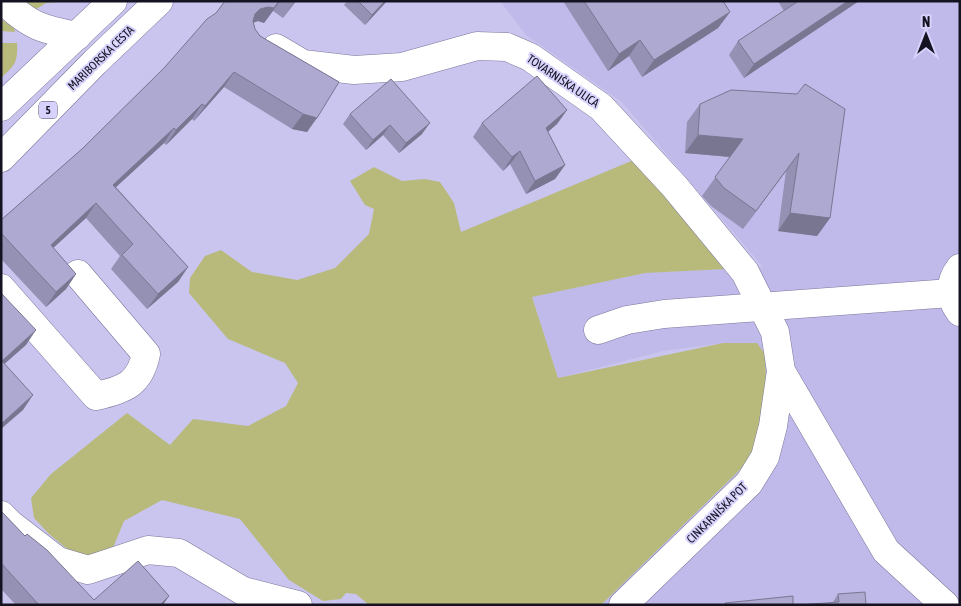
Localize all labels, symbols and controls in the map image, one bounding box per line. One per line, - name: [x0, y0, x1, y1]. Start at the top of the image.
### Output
- north arrow: [901, 10, 951, 60]
- text: N: [922, 14, 930, 30]
- street label: MARIBORSKA CESTA: [65, 23, 137, 93]
- street label: TOVARNIŠKA ULICA: [524, 52, 602, 110]
- road number: 5: [39, 102, 57, 118]
- street label: CINKARNIŠKA POT: [684, 479, 751, 546]

